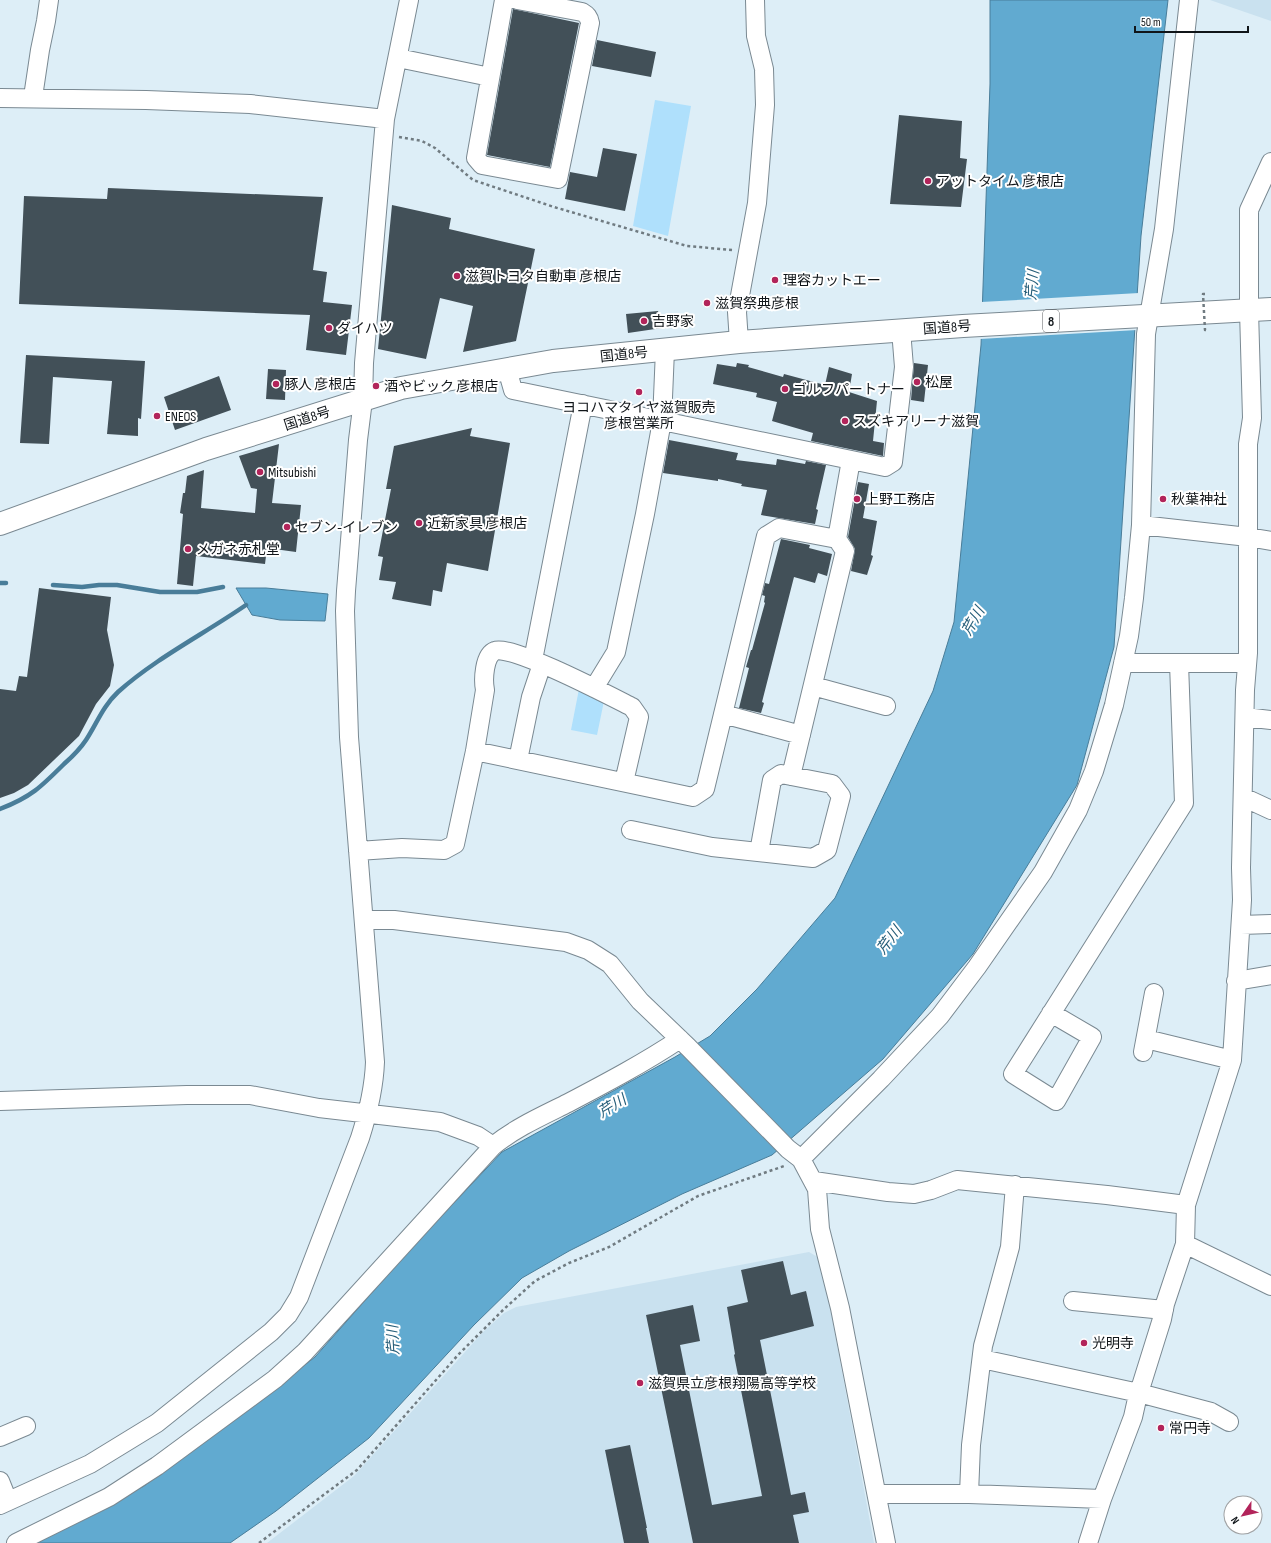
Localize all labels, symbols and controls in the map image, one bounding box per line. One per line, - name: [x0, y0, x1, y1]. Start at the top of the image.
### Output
- scale bar: [1135, 8, 1248, 34]
- text: 50 m: [1141, 15, 1161, 30]
- place label: アットタイム 彦根店: [936, 173, 1064, 190]
- marker: アットタイム 彦根店: [923, 176, 933, 186]
- water label: 芹川: [1021, 267, 1044, 301]
- place label: 滋賀トヨタ自動車 彦根店: [465, 268, 621, 285]
- marker: 滋賀トヨタ自動車 彦根店: [452, 271, 462, 281]
- place label: 理容カットエー: [783, 272, 881, 289]
- marker: 理容カットエー: [770, 275, 780, 285]
- place label: 滋賀祭典彦根: [715, 295, 799, 312]
- marker: 滋賀祭典彦根: [702, 298, 712, 308]
- road number: 8: [1043, 310, 1059, 332]
- place label: 吉野家: [652, 313, 694, 330]
- marker: 吉野家: [639, 316, 649, 326]
- street label: 国道8号: [922, 317, 972, 338]
- place label: ダイハツ: [337, 320, 393, 337]
- marker: ダイハツ: [324, 323, 334, 333]
- street label: 国道8号: [599, 344, 649, 365]
- place label: 松屋: [925, 374, 953, 391]
- place label: 豚人 彦根店: [284, 376, 356, 393]
- marker: 松屋: [912, 377, 922, 387]
- place label: 酒やビック 彦根店: [384, 378, 498, 395]
- marker: 豚人 彦根店: [271, 379, 281, 389]
- marker: 酒やビック 彦根店: [371, 381, 381, 391]
- place label: ゴルフパートナー: [793, 381, 905, 398]
- marker: ゴルフパートナー: [780, 384, 790, 394]
- marker: ヨコハマタイヤ滋賀販売 彦根営業所: [634, 387, 644, 397]
- place label: ヨコハマタイヤ滋賀販売 彦根営業所: [562, 399, 716, 432]
- street label: 国道8号: [282, 403, 333, 434]
- place label: ENEOS: [165, 408, 196, 425]
- marker: ENEOS: [152, 411, 162, 421]
- place label: スズキアリーナ滋賀: [853, 413, 979, 430]
- marker: スズキアリーナ滋賀: [840, 416, 850, 426]
- place label: Mitsubishi: [268, 464, 316, 481]
- marker: Mitsubishi: [255, 467, 265, 477]
- place label: 上野工務店: [865, 491, 935, 508]
- place label: 秋葉神社: [1171, 491, 1227, 508]
- marker: 上野工務店: [852, 494, 862, 504]
- marker: 秋葉神社: [1158, 494, 1168, 504]
- place label: 近新家具 彦根店: [427, 515, 527, 532]
- marker: 近新家具 彦根店: [414, 518, 424, 528]
- place label: セブン-イレブン: [295, 519, 398, 536]
- marker: セブン-イレブン: [282, 522, 292, 532]
- place label: メガネ赤札堂: [196, 541, 280, 558]
- marker: メガネ赤札堂: [183, 544, 193, 554]
- water label: 芹川: [958, 602, 990, 639]
- water label: 芹川: [873, 921, 907, 958]
- water label: 芹川: [595, 1090, 632, 1122]
- water label: 芹川: [383, 1323, 404, 1355]
- place label: 光明寺: [1092, 1335, 1134, 1352]
- marker: 光明寺: [1079, 1338, 1089, 1348]
- place label: 滋賀県立彦根翔陽高等学校: [648, 1375, 816, 1392]
- marker: 滋賀県立彦根翔陽高等学校: [635, 1378, 645, 1388]
- place label: 常円寺: [1169, 1420, 1211, 1437]
- marker: 常円寺: [1156, 1423, 1166, 1433]
- north arrow: [1223, 1495, 1263, 1535]
- text: N: [1228, 1514, 1242, 1526]

